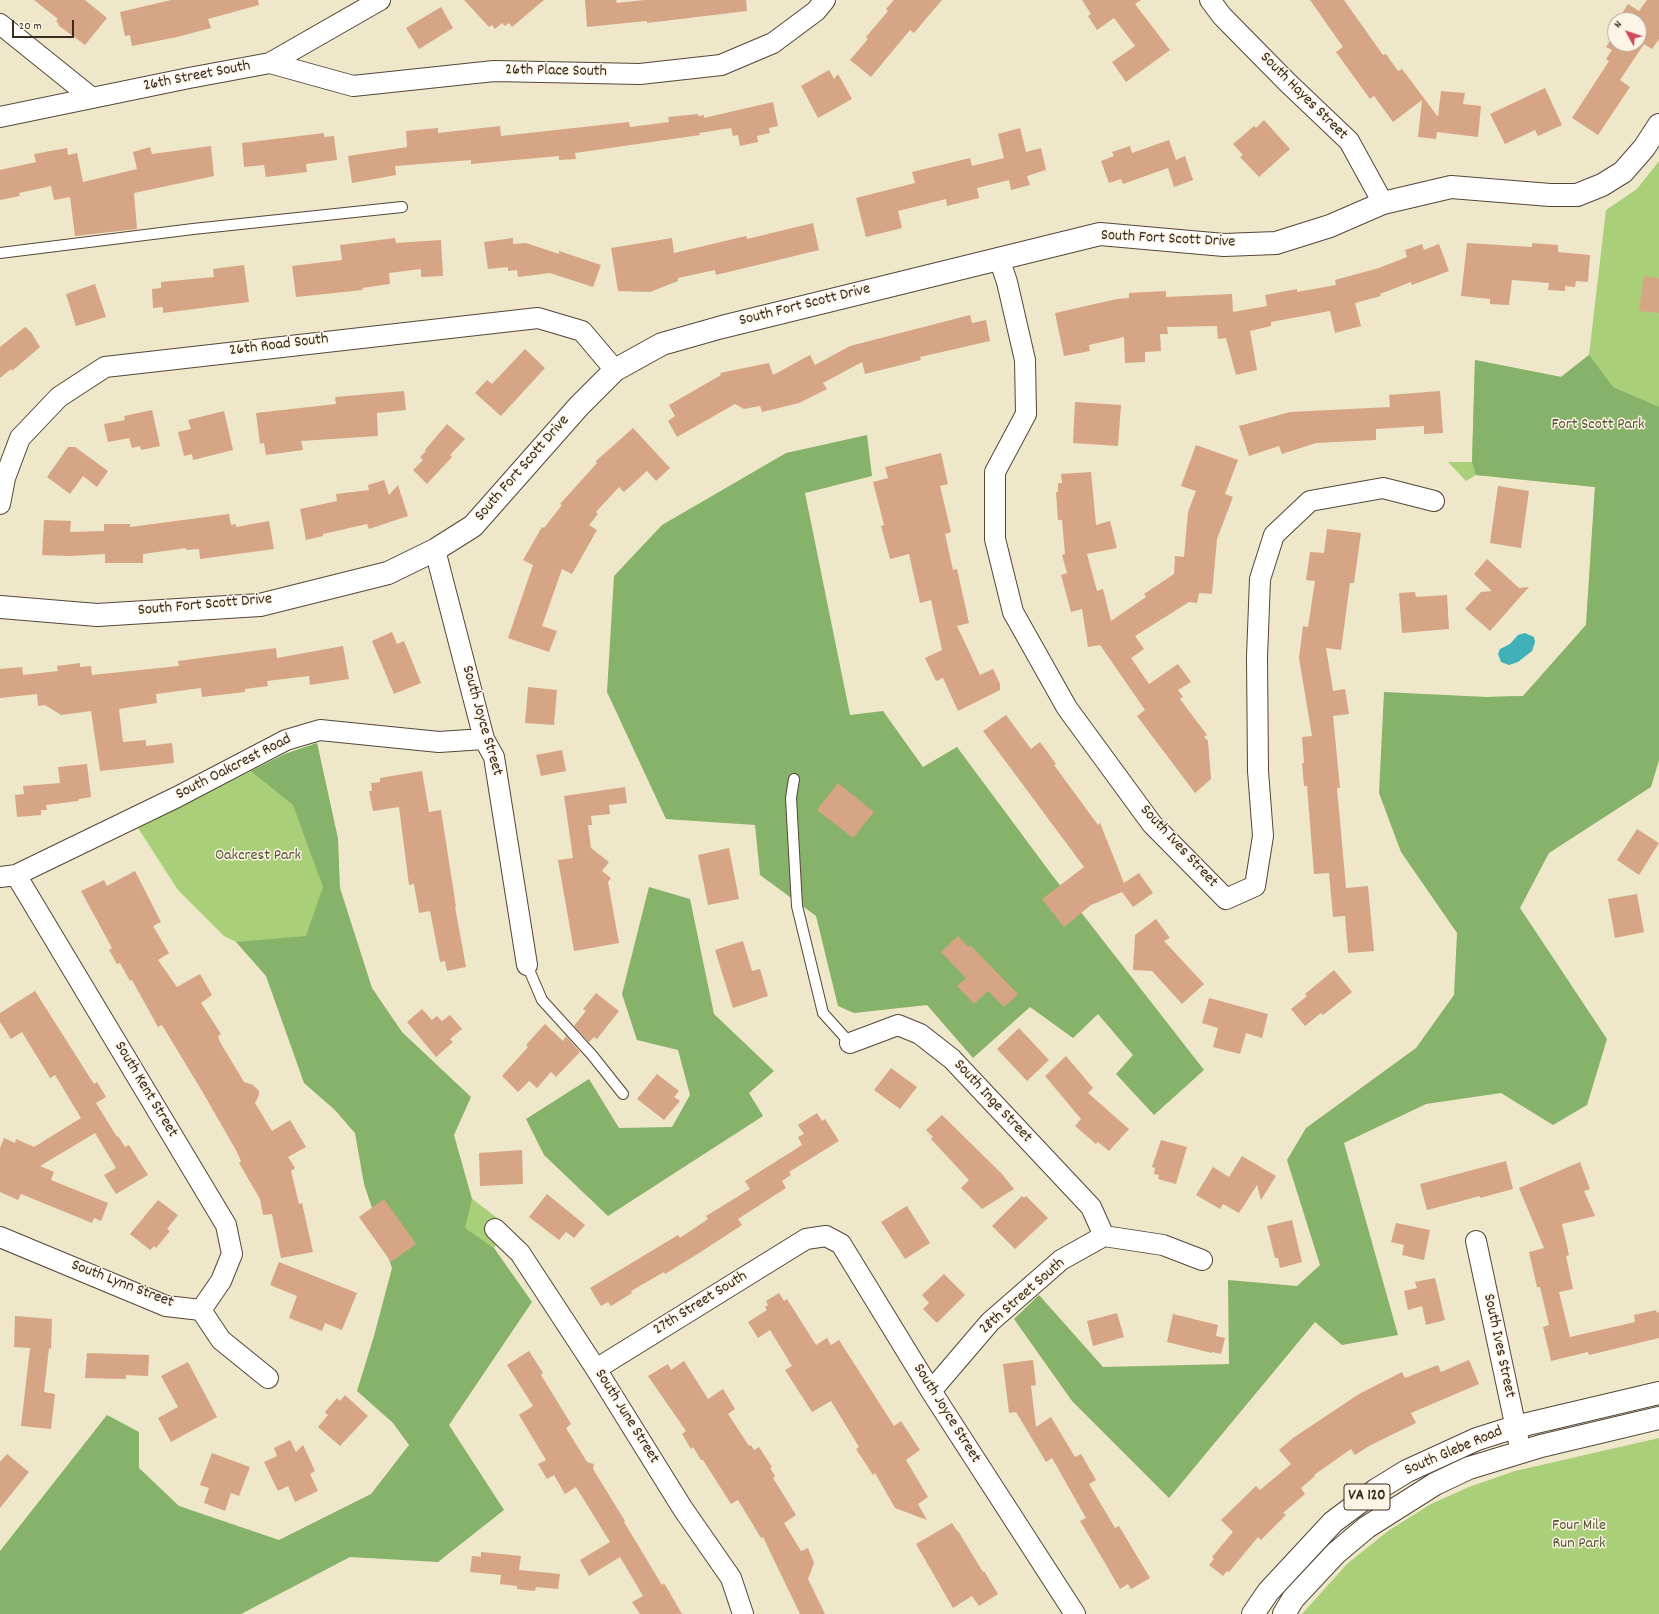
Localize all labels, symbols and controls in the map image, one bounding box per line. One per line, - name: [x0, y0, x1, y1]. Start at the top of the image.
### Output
- scale bar: [14, 12, 76, 38]
- north arrow: [1607, 12, 1647, 52]
- text: 20 m: [19, 18, 42, 35]
- text: N: [1611, 18, 1626, 32]
- street label: South Hayes Street: [1255, 49, 1351, 145]
- street label: 26th Street South: [142, 57, 252, 97]
- street label: 26th Place South: [505, 62, 607, 82]
- street label: South Fort Scott Drive: [1100, 227, 1236, 253]
- street label: South Fort Scott Drive: [737, 280, 873, 332]
- street label: 26th Road South: [228, 330, 330, 362]
- street label: South Fort Scott Drive: [472, 412, 574, 526]
- park label: Fort Scott Park: [1551, 416, 1645, 436]
- street label: South Fort Scott Drive: [137, 591, 273, 621]
- street label: South Joyce Street: [456, 664, 506, 778]
- street label: South Oakcrest Road: [173, 731, 295, 805]
- street label: South Ives Street: [1135, 802, 1221, 892]
- park label: Oakcrest Park: [215, 847, 301, 867]
- street label: South Kent Street: [109, 1039, 181, 1141]
- street label: South Inge Street: [949, 1056, 1035, 1148]
- street label: 28th Street South: [976, 1255, 1070, 1339]
- street label: South Lynn Street: [68, 1257, 176, 1313]
- street label: 27th Street South: [651, 1268, 751, 1340]
- street label: South Ives Street: [1478, 1292, 1518, 1400]
- street label: South Joyce Street: [908, 1361, 984, 1467]
- street label: South June Street: [589, 1366, 663, 1468]
- street label: South Glebe Road: [1402, 1423, 1506, 1481]
- road number: VA 120: [1344, 1484, 1390, 1510]
- park label: Four Mile Run Park: [1552, 1517, 1606, 1555]

